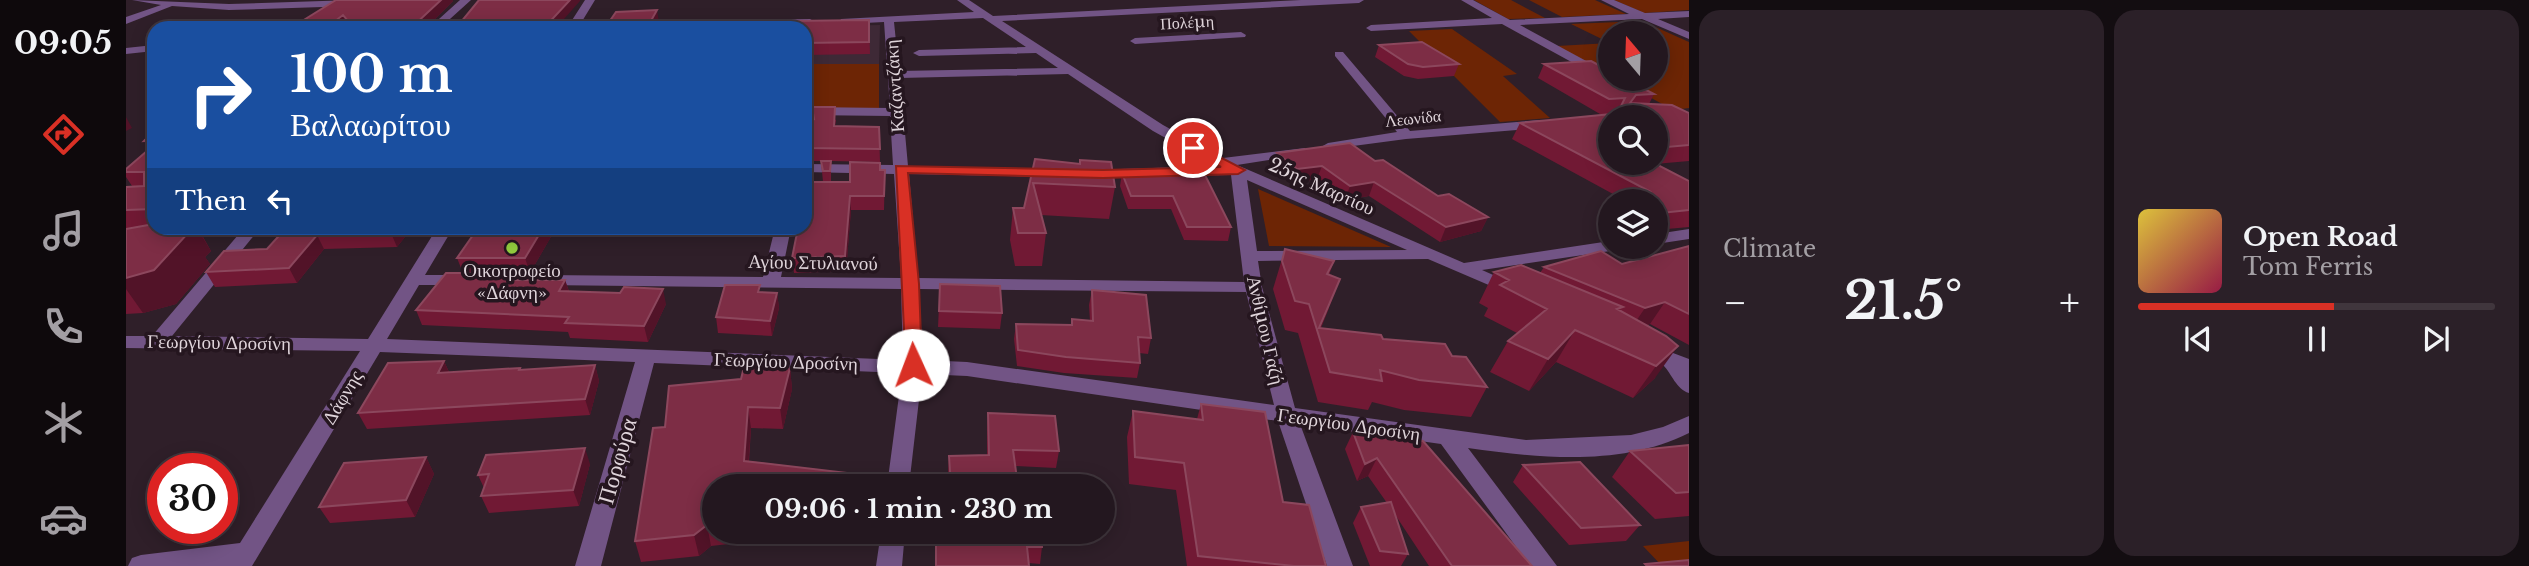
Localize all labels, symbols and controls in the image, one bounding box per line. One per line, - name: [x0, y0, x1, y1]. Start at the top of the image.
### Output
- street label: Πολέμη: [1160, 11, 1214, 33]
- north arrow: [1598, 21, 1668, 91]
- map controls: [1598, 21, 1668, 259]
- text: 09:05: [14, 23, 112, 63]
- street label: Καζαντζάκη: [880, 39, 909, 133]
- text: 100 m: [290, 44, 453, 105]
- icon: right: [175, 49, 266, 140]
- text: Βαλαωρίτου: [290, 105, 451, 145]
- street label: Λεωνίδα: [1384, 105, 1443, 131]
- button: search: [1598, 105, 1668, 175]
- icon: directions: [39, 110, 88, 159]
- pin: [1163, 118, 1223, 178]
- icon: arrive: [1174, 129, 1212, 167]
- street label: 25ης Μαρτίου: [1265, 153, 1378, 220]
- icon: left: [261, 182, 299, 220]
- text: Then: [175, 185, 247, 217]
- button: layers: [1598, 189, 1668, 259]
- icon: music: [39, 206, 88, 255]
- text: Open Road: [2243, 221, 2398, 253]
- text: Climate: [1723, 235, 1816, 263]
- marker: Οικοτροφείο «Δάφνη»: [504, 240, 520, 256]
- street label: Αγίου Στυλιανού: [748, 250, 878, 275]
- text: Tom Ferris: [2243, 253, 2373, 281]
- place label: Οικοτροφείο «Δάφνη»: [463, 259, 561, 304]
- text: 21.5°: [1844, 269, 1962, 333]
- street label: Ανθίμου Γαζή: [1242, 273, 1289, 387]
- text: −: [1723, 279, 1747, 326]
- text: +: [2059, 279, 2080, 326]
- icon: phone: [39, 302, 88, 351]
- icon: previous: [2179, 320, 2217, 358]
- icon: pause: [2298, 320, 2336, 358]
- icon: next: [2417, 320, 2455, 358]
- position arrow: [876, 328, 950, 402]
- street label: Γεωργίου Δροσίνη: [147, 330, 291, 355]
- street label: Γεωργίου Δροσίνη: [714, 347, 858, 376]
- street label: Δάφνης: [317, 366, 368, 429]
- icon: climate: [39, 398, 88, 447]
- street label: Γεωργίου Δροσίνη: [1276, 403, 1422, 446]
- street label: Πορφύρα: [591, 415, 643, 507]
- speed limit sign: 30: [147, 453, 238, 544]
- text: 09:06 · 1 min · 230 m: [764, 493, 1053, 525]
- icon: car: [39, 494, 88, 543]

